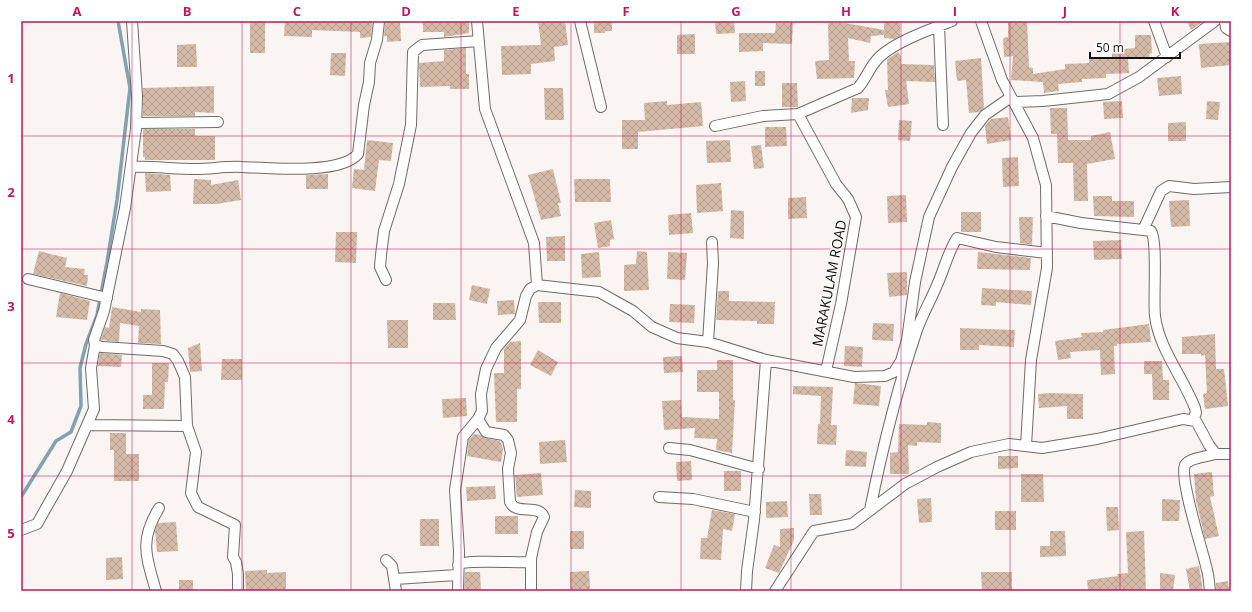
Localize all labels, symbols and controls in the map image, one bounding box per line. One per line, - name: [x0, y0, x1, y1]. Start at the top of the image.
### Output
- text: A: [73, 2, 82, 20]
- text: B: [183, 2, 192, 20]
- text: C: [293, 2, 301, 20]
- text: D: [401, 2, 411, 20]
- text: E: [512, 2, 520, 20]
- text: F: [622, 2, 630, 20]
- text: G: [731, 2, 741, 20]
- text: H: [841, 2, 851, 20]
- text: I: [953, 2, 957, 20]
- text: J: [1062, 2, 1067, 20]
- text: K: [1171, 2, 1180, 20]
- scale bar: [1090, 34, 1180, 60]
- text: 50 m: [1096, 39, 1124, 56]
- text: 1: [7, 69, 15, 87]
- text: 2: [7, 183, 15, 201]
- street label: MARAKULAM ROAD: [807, 218, 851, 348]
- text: 3: [7, 297, 15, 315]
- text: 4: [7, 410, 15, 428]
- text: 5: [7, 524, 15, 542]

